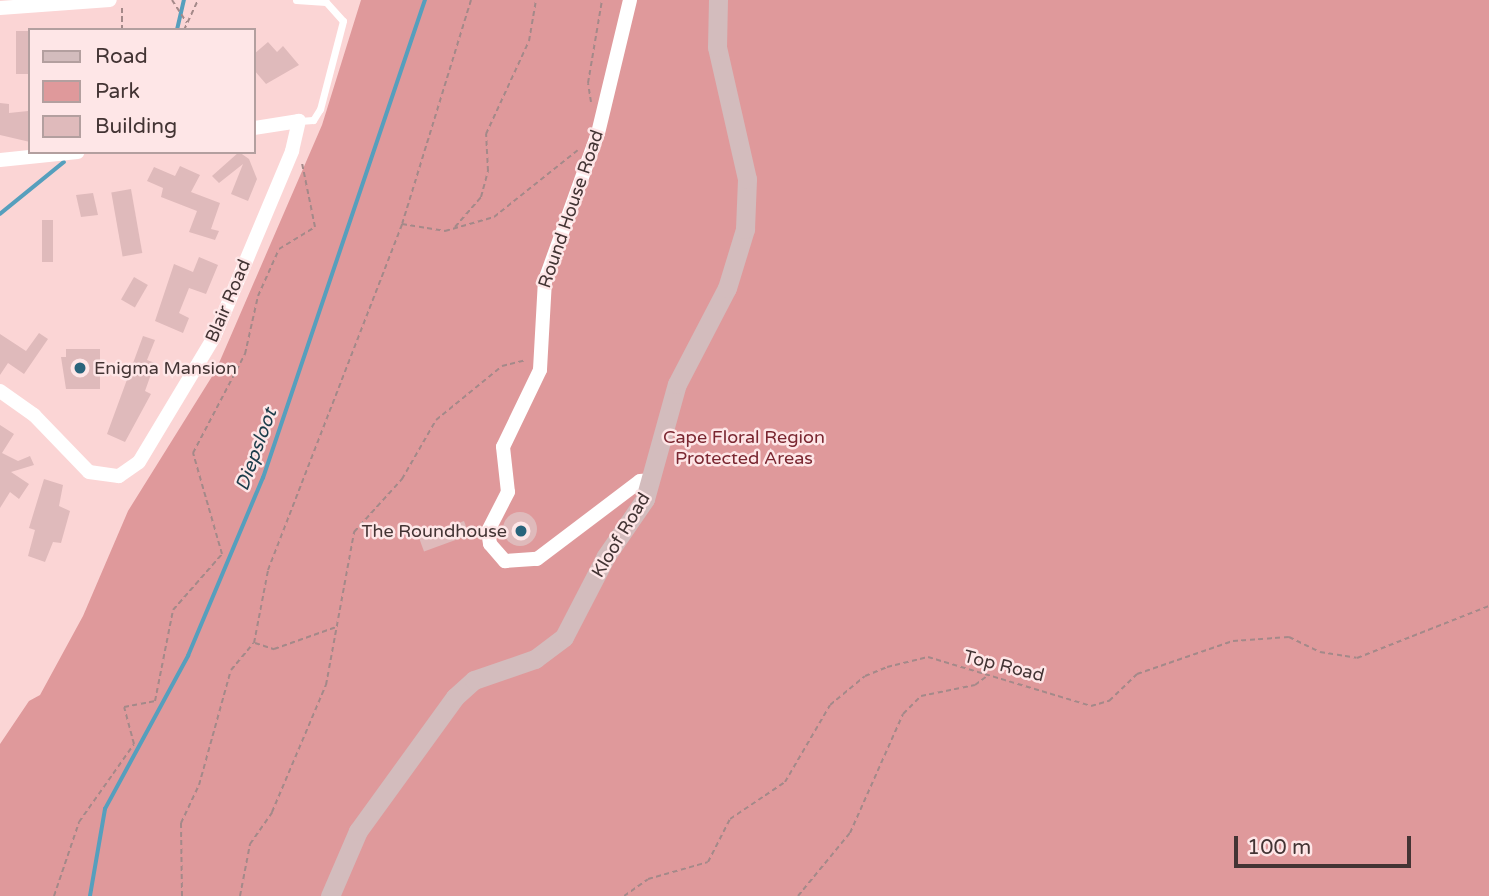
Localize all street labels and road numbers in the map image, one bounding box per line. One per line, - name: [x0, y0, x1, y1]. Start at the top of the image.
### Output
- street label: Round House Road: [534, 127, 608, 291]
- street label: Blair Road: [201, 256, 255, 346]
- street label: Kloof Road: [587, 489, 655, 581]
- street label: Top Road: [962, 646, 1046, 686]

